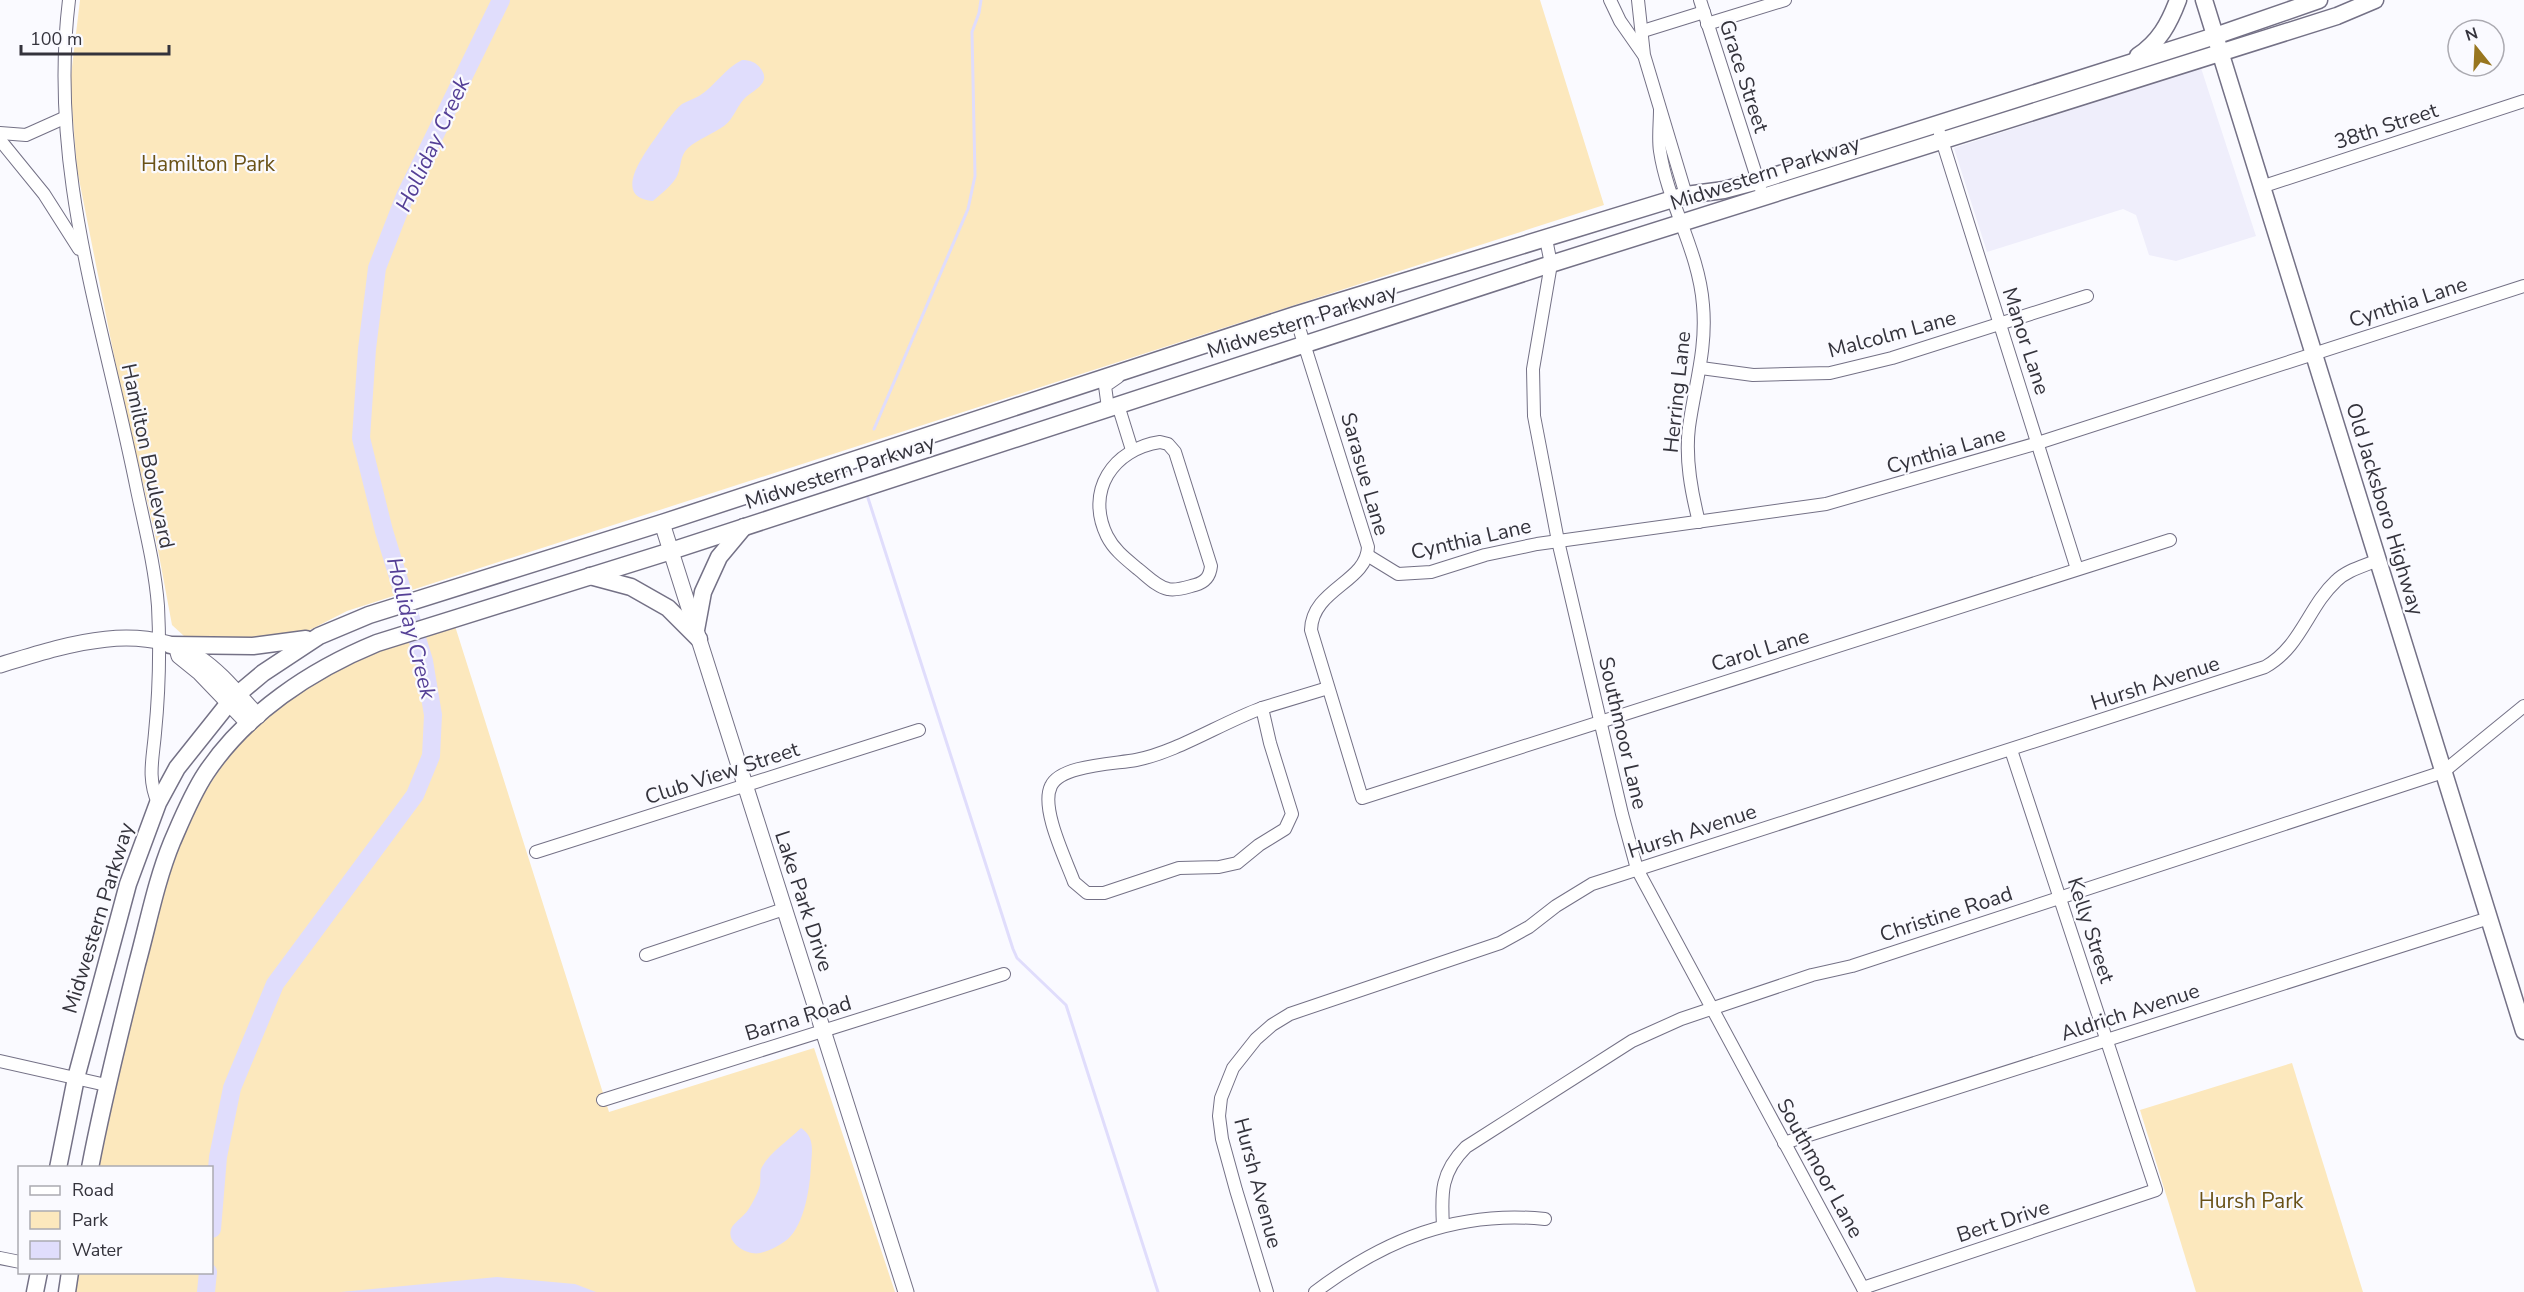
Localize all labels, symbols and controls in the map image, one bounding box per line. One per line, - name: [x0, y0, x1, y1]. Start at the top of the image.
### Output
- street label: Grace Street: [1713, 16, 1776, 137]
- scale bar: [21, 18, 170, 56]
- north arrow: [2446, 18, 2506, 78]
- text: N: [2463, 22, 2481, 47]
- text: 100 m: [30, 27, 82, 51]
- water label: Holliday Creek: [389, 71, 478, 217]
- street label: 38th Street: [2331, 96, 2442, 156]
- street label: Midwestern Parkway: [1667, 129, 1864, 217]
- park label: Hamilton Park: [141, 150, 276, 178]
- street label: Cynthia Lane: [2345, 270, 2471, 334]
- street label: Midwestern Parkway: [1204, 277, 1401, 365]
- street label: Manor Lane: [1995, 284, 2057, 398]
- street label: Malcolm Lane: [1825, 303, 1959, 365]
- street label: Herring Lane: [1657, 330, 1697, 454]
- street label: Hamilton Boulevard: [115, 361, 181, 551]
- street label: Old Jacksboro Highway: [2339, 399, 2431, 619]
- street label: Sarasue Lane: [1334, 409, 1396, 539]
- street label: Cynthia Lane: [1883, 420, 2009, 480]
- street label: Midwestern Parkway: [742, 428, 939, 516]
- street label: Cynthia Lane: [1408, 512, 1534, 566]
- water label: Holliday Creek: [379, 554, 443, 703]
- street label: Carol Lane: [1708, 622, 1812, 678]
- street label: Hursh Avenue: [2087, 649, 2223, 717]
- street label: Southmoor Lane: [1592, 654, 1654, 812]
- street label: Club View Street: [641, 735, 803, 811]
- street label: Hursh Avenue: [1624, 797, 1760, 865]
- street label: Midwestern Parkway: [56, 819, 140, 1017]
- street label: Lake Park Drive: [768, 827, 840, 975]
- street label: Kelly Street: [2061, 873, 2121, 987]
- street label: Christine Road: [1876, 879, 2016, 949]
- street label: Aldrich Avenue: [2057, 976, 2203, 1048]
- street label: Barna Road: [741, 989, 855, 1047]
- street label: Southmoor Lane: [1770, 1093, 1870, 1243]
- street label: Hursh Avenue: [1227, 1115, 1289, 1251]
- legend: [18, 1166, 213, 1274]
- text: Road: [72, 1178, 114, 1202]
- park label: Hursh Park: [2199, 1187, 2304, 1215]
- street label: Bert Drive: [1953, 1193, 2053, 1249]
- text: Park: [72, 1208, 109, 1232]
- text: Water: [72, 1238, 123, 1262]

